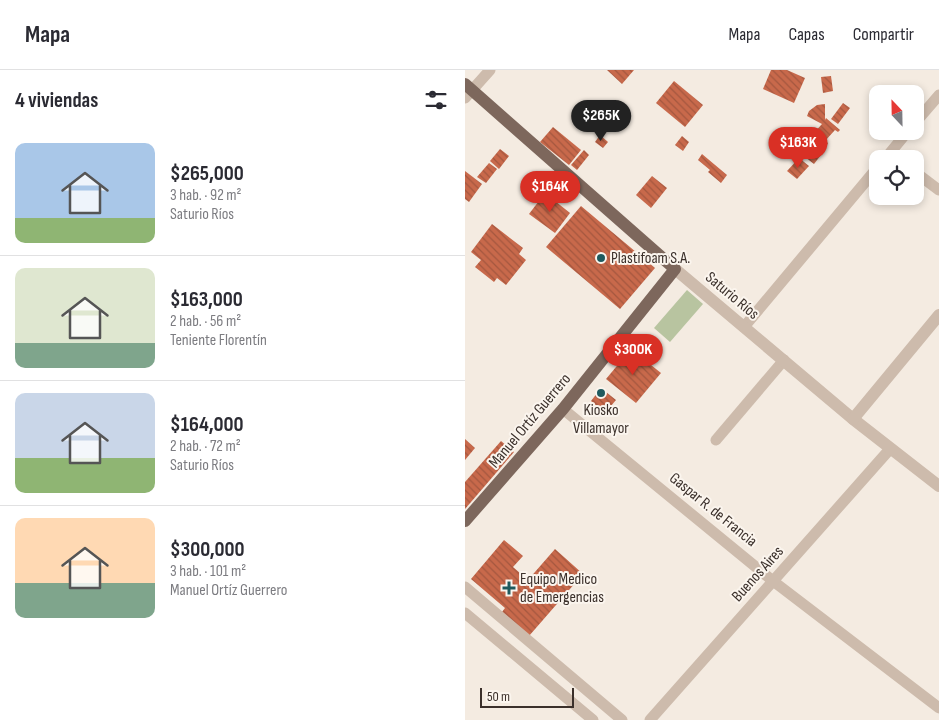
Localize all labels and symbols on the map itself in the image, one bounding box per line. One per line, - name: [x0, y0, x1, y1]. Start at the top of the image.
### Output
- north arrow: [869, 85, 924, 140]
- pin: $265K: [566, 100, 636, 142]
- pin: $163K: [763, 126, 833, 169]
- pin: $164K: [515, 170, 585, 213]
- place label: Plastifoam S.A.: [611, 249, 690, 268]
- marker: Plastifoam S.A.: [595, 252, 607, 264]
- street label: Saturio Ríos: [701, 268, 763, 324]
- pin: $300K: [598, 334, 668, 376]
- street label: Manuel Ortíz Guerrero: [485, 370, 575, 472]
- marker: Kiosko Villamayor: [595, 387, 607, 399]
- place label: Kiosko Villamayor: [573, 401, 629, 438]
- street label: Gaspar R. de Francia: [665, 469, 761, 551]
- street label: Buenos Aires: [728, 542, 788, 606]
- place label: Equipo Medico de Emergencias: [520, 570, 604, 607]
- marker: Equipo Medico de Emergencias: [502, 581, 516, 595]
- scale bar: [480, 685, 574, 708]

